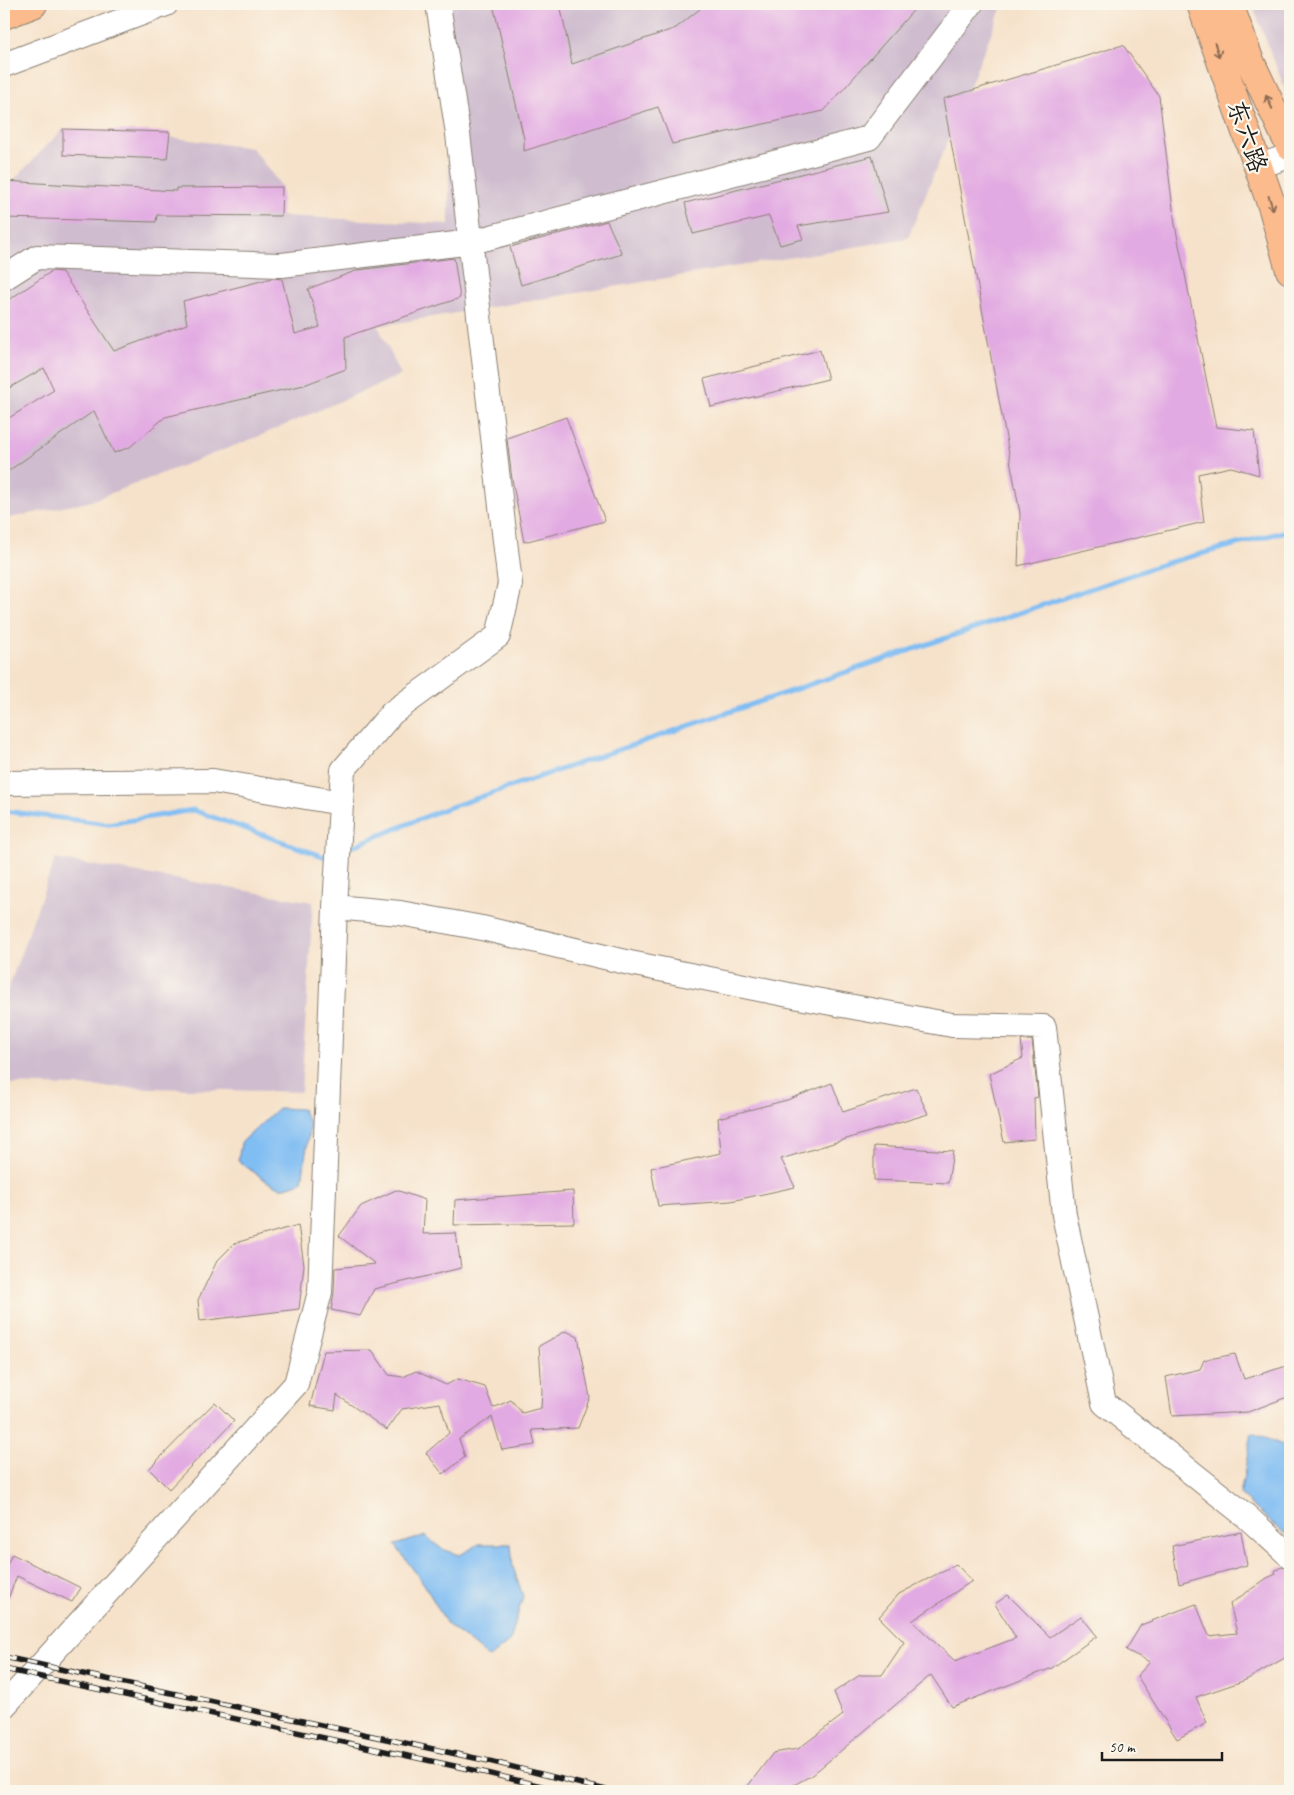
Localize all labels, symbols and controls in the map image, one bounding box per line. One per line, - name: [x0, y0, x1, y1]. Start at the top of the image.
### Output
- one-way arrow: [1213, 42, 1222, 57]
- one-way arrow: [1264, 95, 1274, 110]
- street label: 东六路: [1220, 96, 1274, 177]
- one-way arrow: [1267, 195, 1276, 210]
- scale bar: [1102, 1730, 1222, 1762]
- text: 50 m: [1109, 1738, 1136, 1757]

